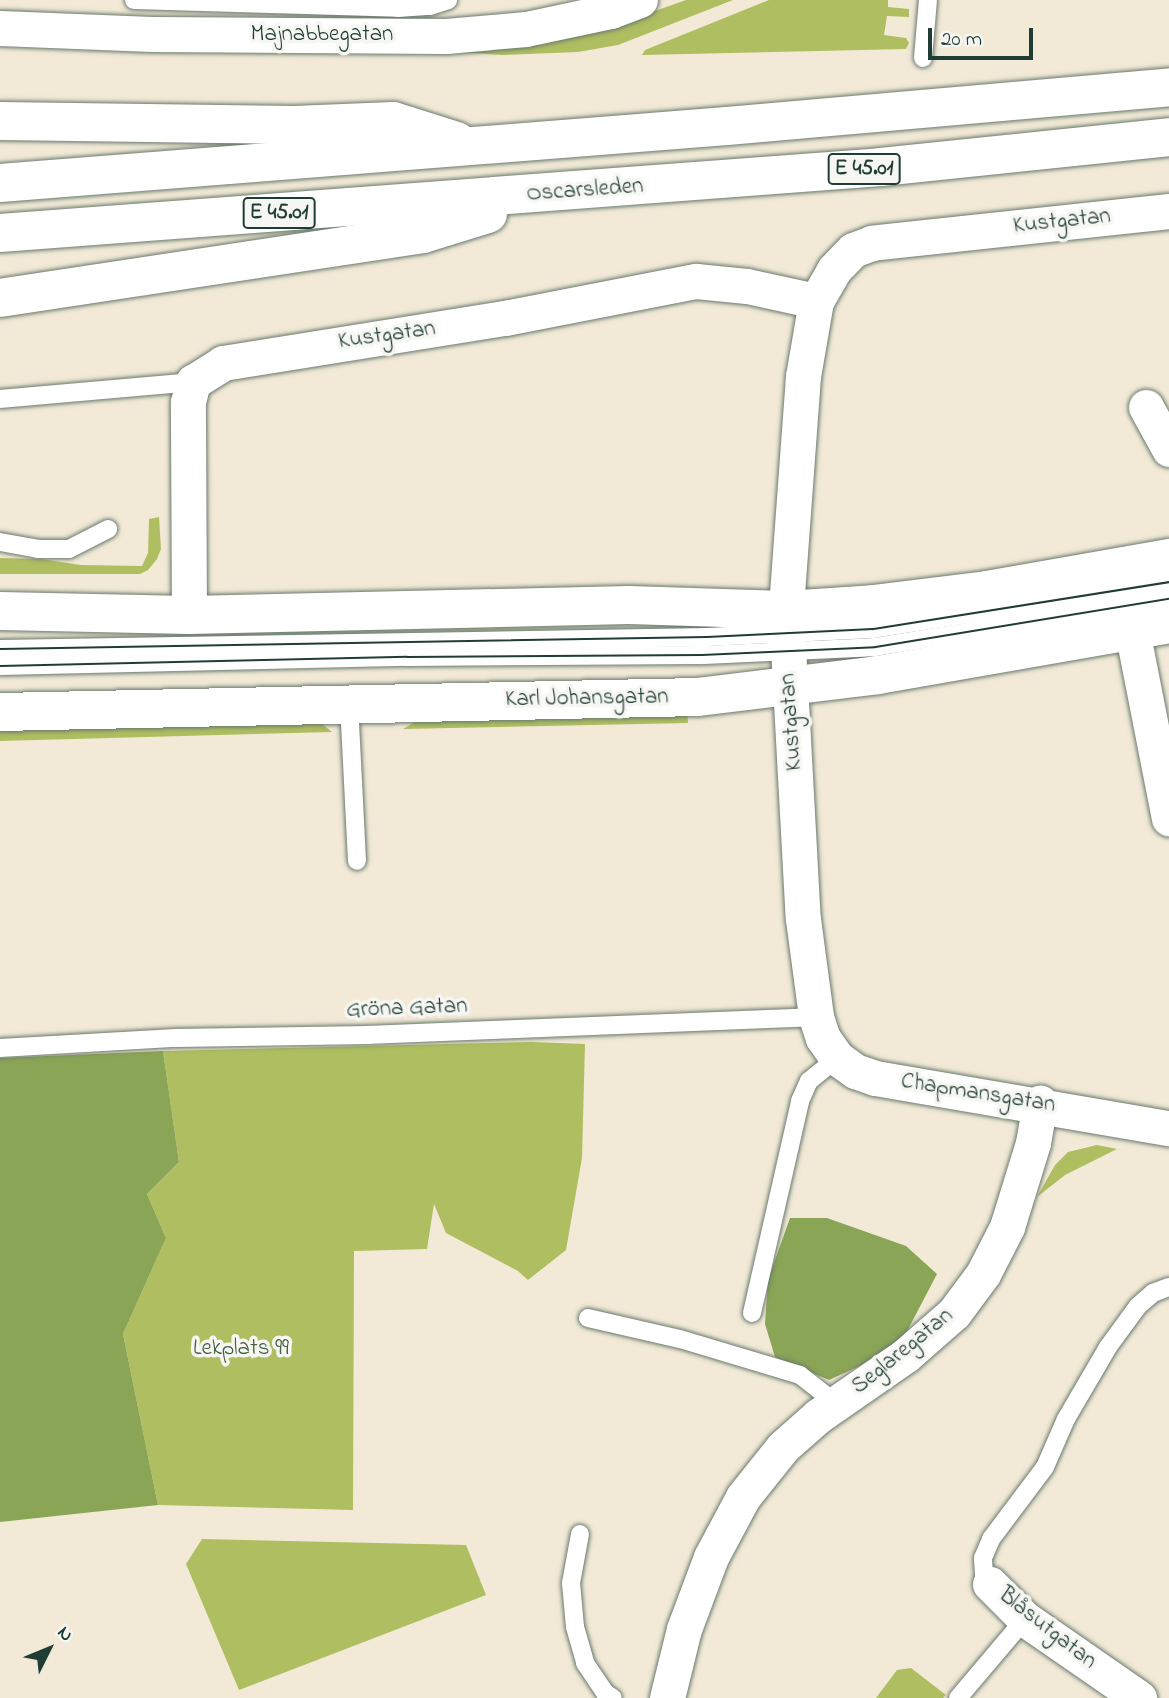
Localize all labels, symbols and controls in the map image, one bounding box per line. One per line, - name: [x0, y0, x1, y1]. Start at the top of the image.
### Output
- scale bar: [931, 14, 1036, 58]
- street label: Majnabbegatan: [251, 21, 393, 49]
- text: 20 m: [941, 25, 982, 55]
- road number: E 45.01: [827, 152, 901, 186]
- street label: Oscarsleden: [526, 173, 644, 209]
- road number: E 45.01: [242, 196, 316, 230]
- street label: Kustgatan: [1012, 203, 1112, 241]
- street label: Kustgatan: [337, 316, 437, 356]
- street label: Kustgatan: [775, 672, 809, 772]
- street label: Karl Johansgatan: [505, 684, 669, 714]
- street label: Gröna Gatan: [346, 993, 468, 1025]
- street label: Chapmansgatan: [899, 1068, 1057, 1120]
- street label: Seglaregatan: [847, 1303, 959, 1401]
- park label: Lekplats 99: [193, 1335, 289, 1363]
- street label: Blåsutgatan: [992, 1582, 1102, 1676]
- north arrow: [14, 1614, 84, 1684]
- text: N: [50, 1620, 79, 1648]

